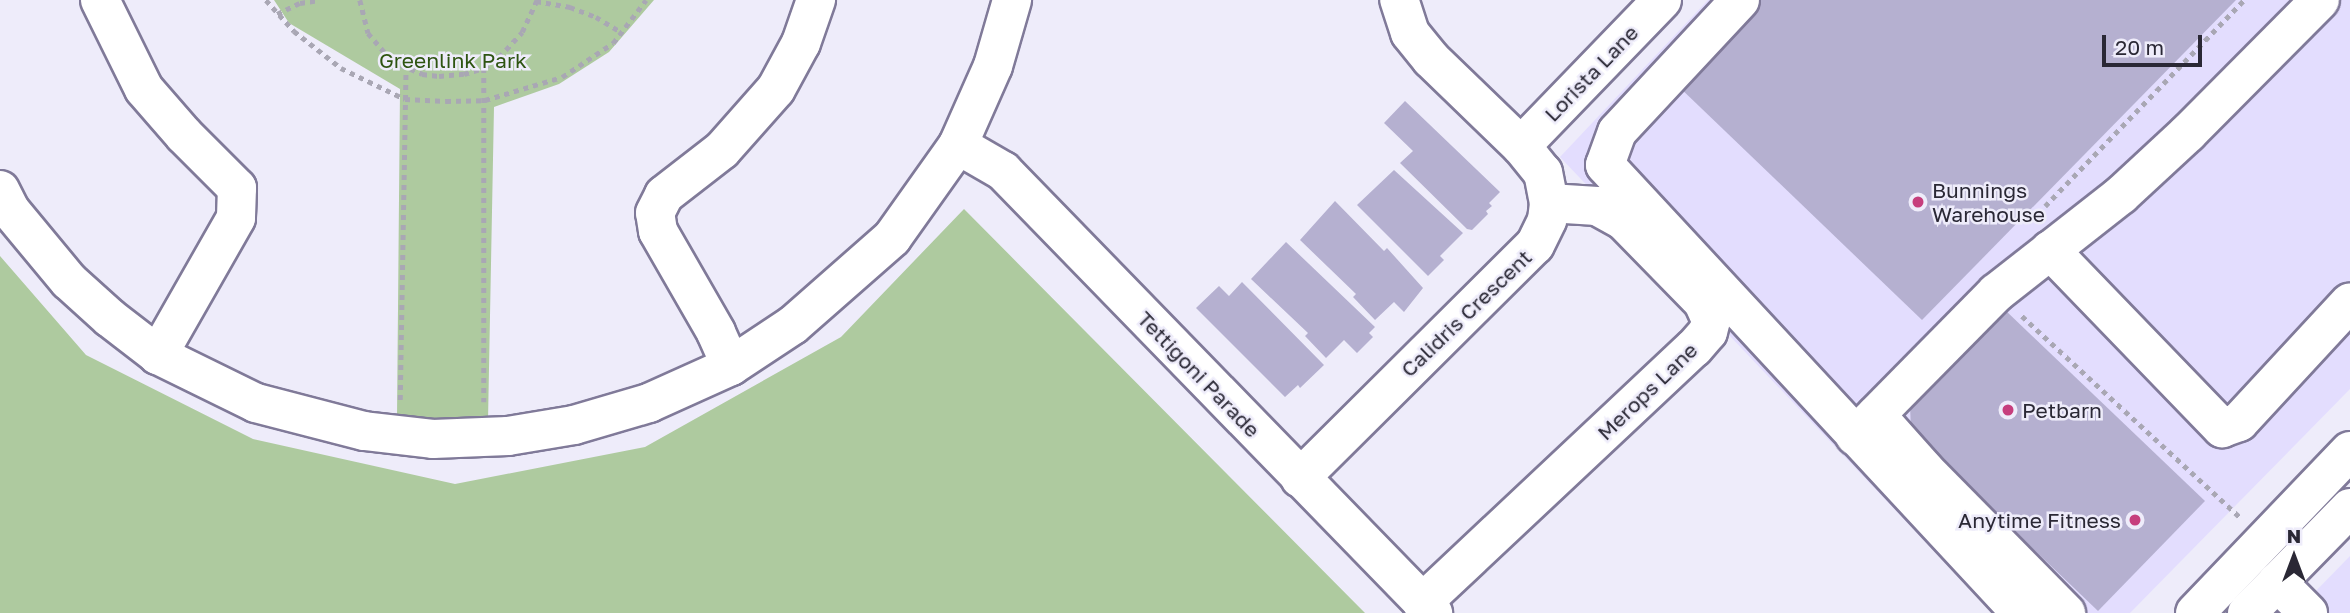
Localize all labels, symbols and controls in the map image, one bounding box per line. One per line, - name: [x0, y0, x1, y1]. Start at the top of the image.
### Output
- street label: Lorista Lane: [1539, 20, 1643, 126]
- scale bar: [2105, 21, 2205, 65]
- text: 20 m: [2115, 34, 2164, 60]
- park label: Greenlink Park: [379, 47, 527, 73]
- place label: Bunnings Warehouse: [1932, 177, 2045, 227]
- marker: Bunnings Warehouse: [1910, 194, 1926, 210]
- street label: Calidris Crescent: [1395, 244, 1537, 382]
- street label: Tettigoni Parade: [1133, 306, 1265, 442]
- street label: Merops Lane: [1592, 337, 1702, 445]
- place label: Petbarn: [2022, 397, 2102, 423]
- marker: Petbarn: [2000, 402, 2016, 418]
- place label: Anytime Fitness: [1958, 507, 2121, 533]
- marker: Anytime Fitness: [2127, 512, 2143, 528]
- north arrow: [2259, 522, 2329, 592]
- text: N: [2287, 524, 2301, 547]

